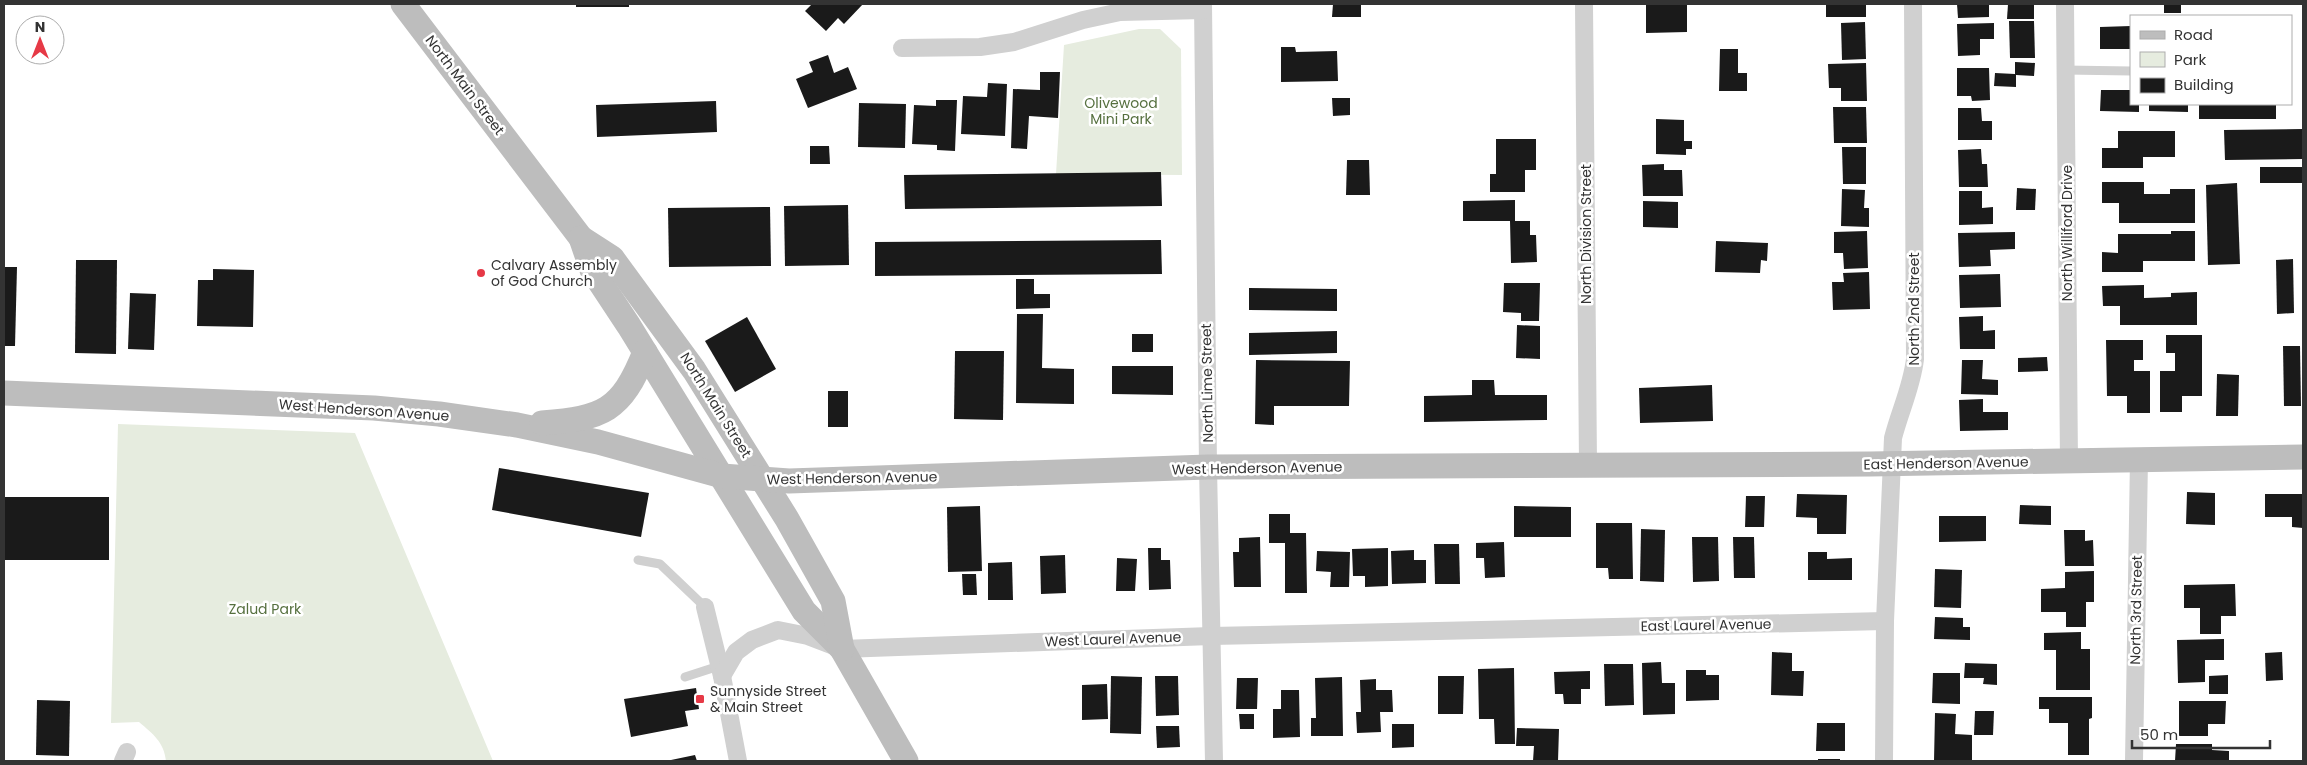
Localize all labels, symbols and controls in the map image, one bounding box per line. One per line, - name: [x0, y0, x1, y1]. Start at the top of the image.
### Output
- north arrow: [15, 15, 65, 65]
- legend: [2130, 15, 2292, 105]
- text: N: [35, 17, 45, 37]
- text: Road: [2174, 24, 2213, 45]
- street label: North Main Street: [421, 31, 509, 139]
- text: Park: [2174, 49, 2206, 70]
- text: Building: [2174, 74, 2234, 95]
- park label: Olivewood Mini Park: [1084, 93, 1158, 129]
- street label: North Division Street: [1576, 164, 1596, 304]
- street label: North Williford Drive: [2057, 165, 2077, 301]
- street label: North 2nd Street: [1904, 252, 1924, 366]
- place label: Calvary Assembly of God Church: [491, 255, 617, 291]
- marker: Calvary Assembly of God Church: [475, 267, 487, 279]
- street label: North Lime Street: [1196, 323, 1218, 443]
- street label: North Main Street: [676, 349, 756, 461]
- street label: West Henderson Avenue: [278, 394, 450, 426]
- street label: East Henderson Avenue: [1863, 452, 2029, 474]
- street label: West Henderson Avenue: [1171, 457, 1343, 479]
- street label: West Henderson Avenue: [766, 467, 938, 489]
- street label: North 3rd Street: [2125, 555, 2147, 665]
- park label: Zalud Park: [229, 599, 302, 619]
- street label: East Laurel Avenue: [1640, 614, 1772, 636]
- street label: West Laurel Avenue: [1044, 627, 1182, 651]
- place label: Sunnyside Street & Main Street: [710, 681, 827, 717]
- marker: Sunnyside Street & Main Street: [694, 693, 706, 705]
- scale bar: [2132, 718, 2270, 750]
- text: 50 m: [2140, 724, 2178, 745]

